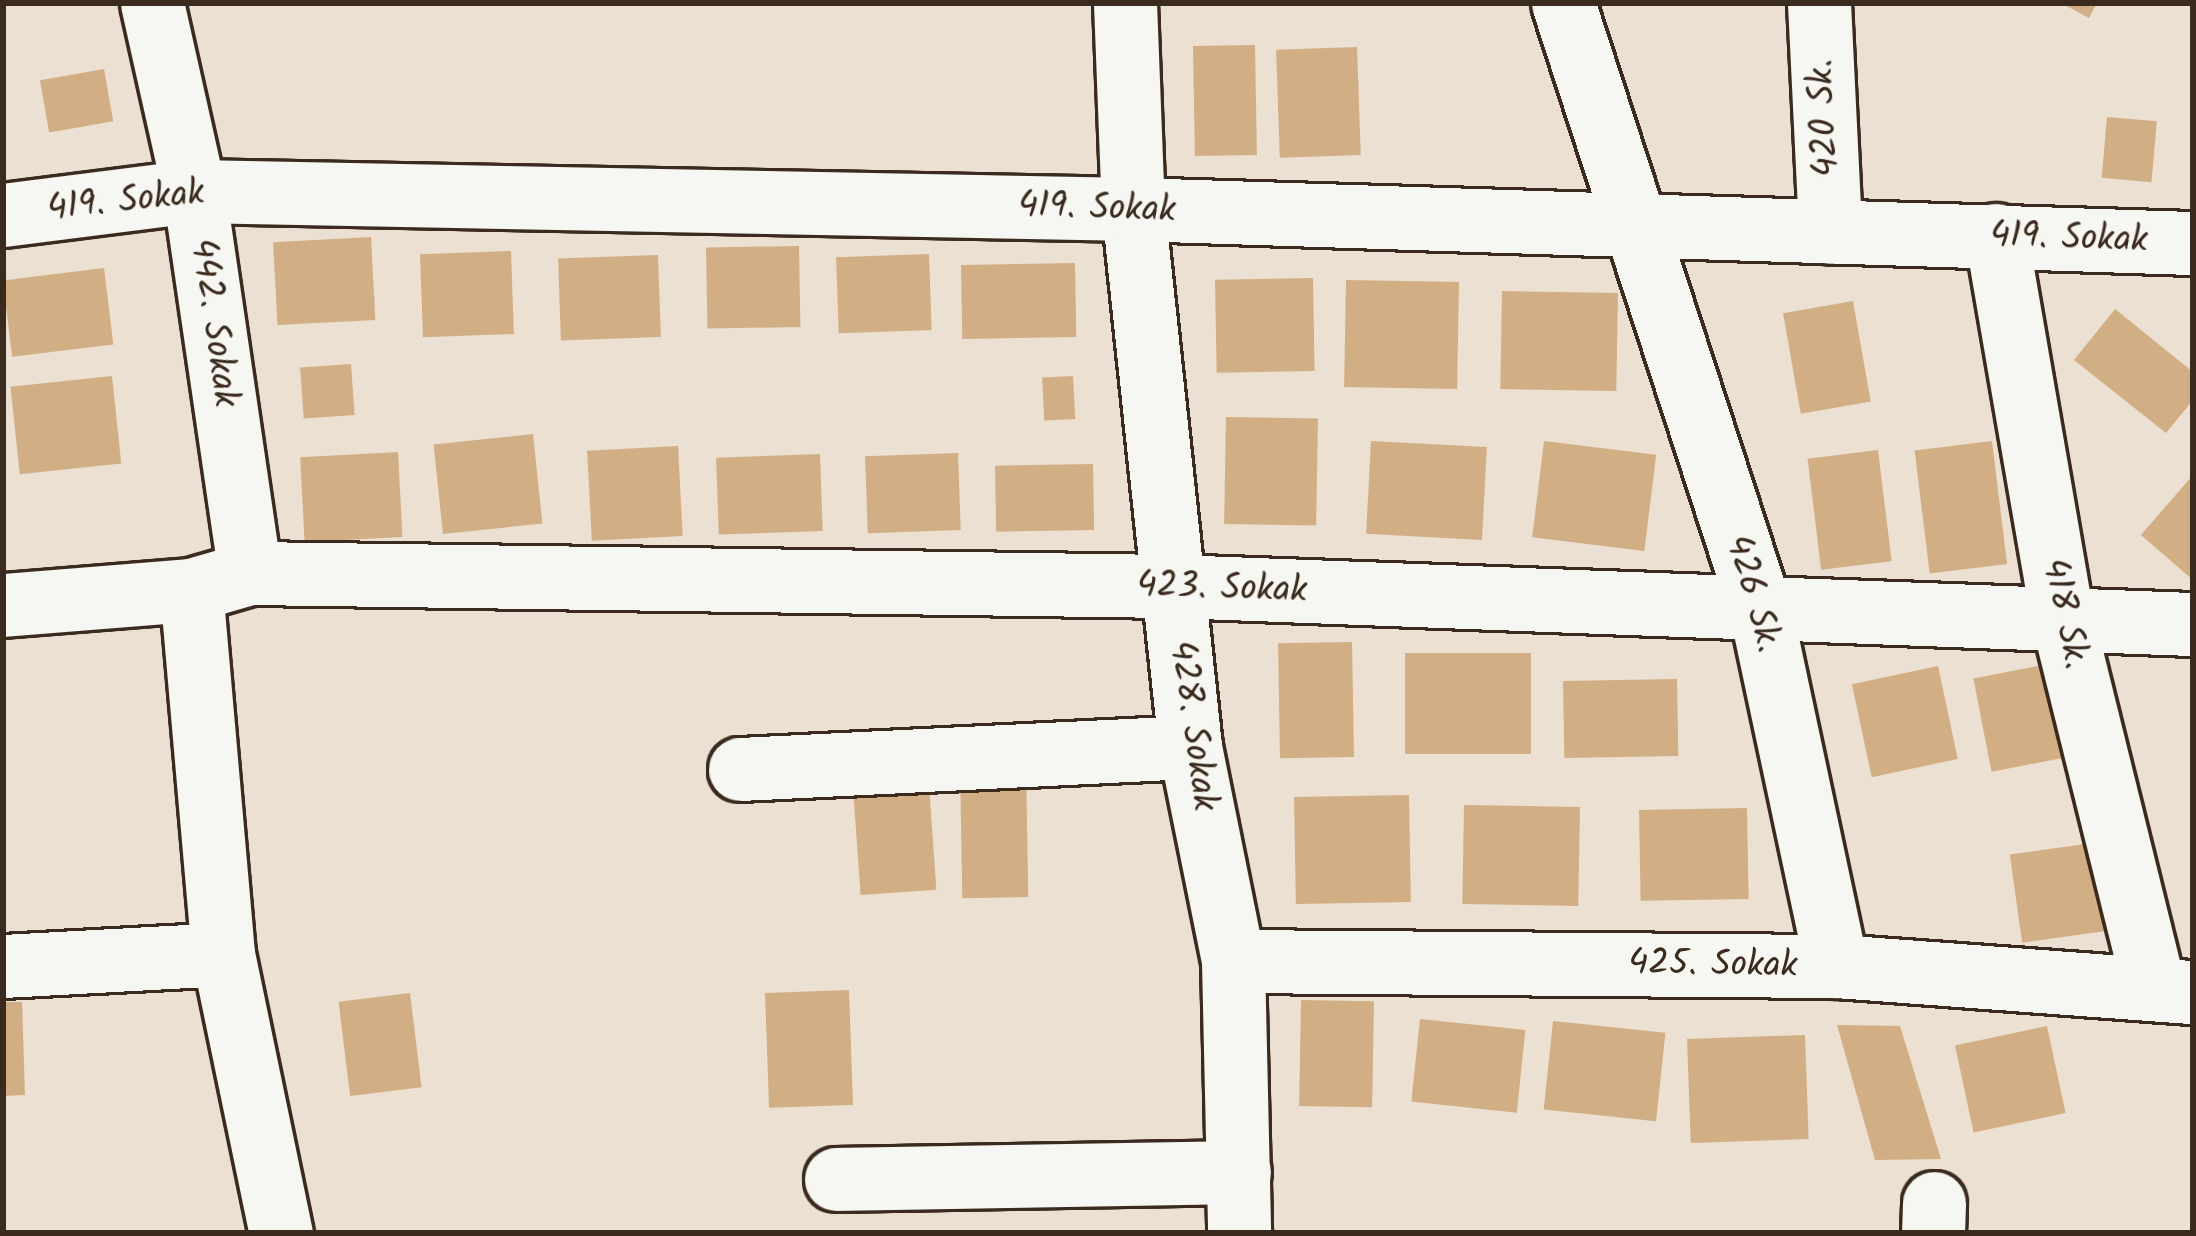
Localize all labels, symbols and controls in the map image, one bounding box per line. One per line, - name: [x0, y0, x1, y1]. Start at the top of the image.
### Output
- street label: 420 Sk.: [1800, 58, 1850, 178]
- street label: 419. Sokak: [45, 172, 207, 232]
- street label: 419. Sokak: [1017, 185, 1177, 233]
- street label: 419. Sokak: [1989, 215, 2149, 263]
- street label: 442. Sokak: [180, 236, 246, 410]
- street label: 426 Sk.: [1715, 530, 1789, 658]
- street label: 418 Sk.: [2031, 555, 2097, 673]
- street label: 423. Sokak: [1136, 564, 1308, 614]
- street label: 428. Sokak: [1159, 638, 1225, 814]
- street label: 425. Sokak: [1628, 942, 1798, 988]

